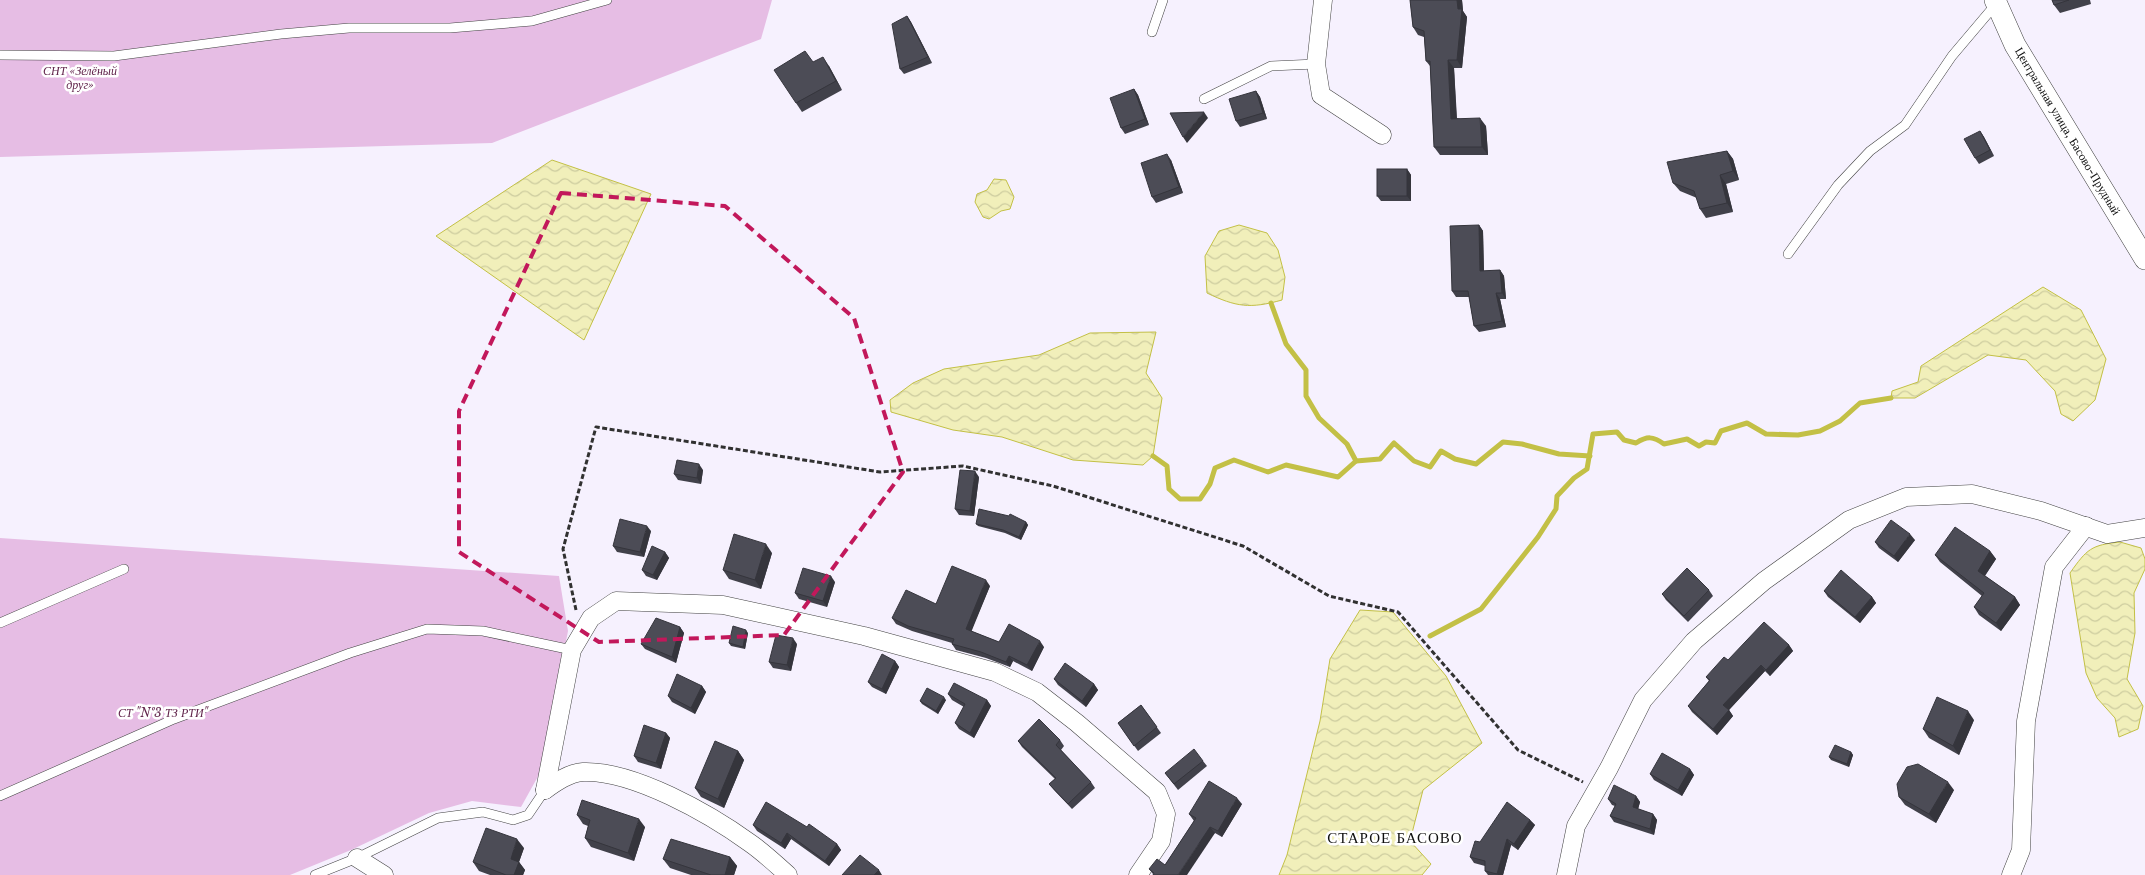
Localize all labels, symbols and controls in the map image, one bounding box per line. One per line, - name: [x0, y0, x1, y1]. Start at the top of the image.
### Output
- street label: Центральная улица, Басово-Прудный: [2012, 44, 2124, 218]
- park label: СНТ «Зелёный друг»: [43, 63, 117, 92]
- park label: СТ "№3 ТЗ РТИ": [118, 705, 210, 720]
- district label: СТАРОЕ БАСОВО: [1327, 828, 1463, 847]

